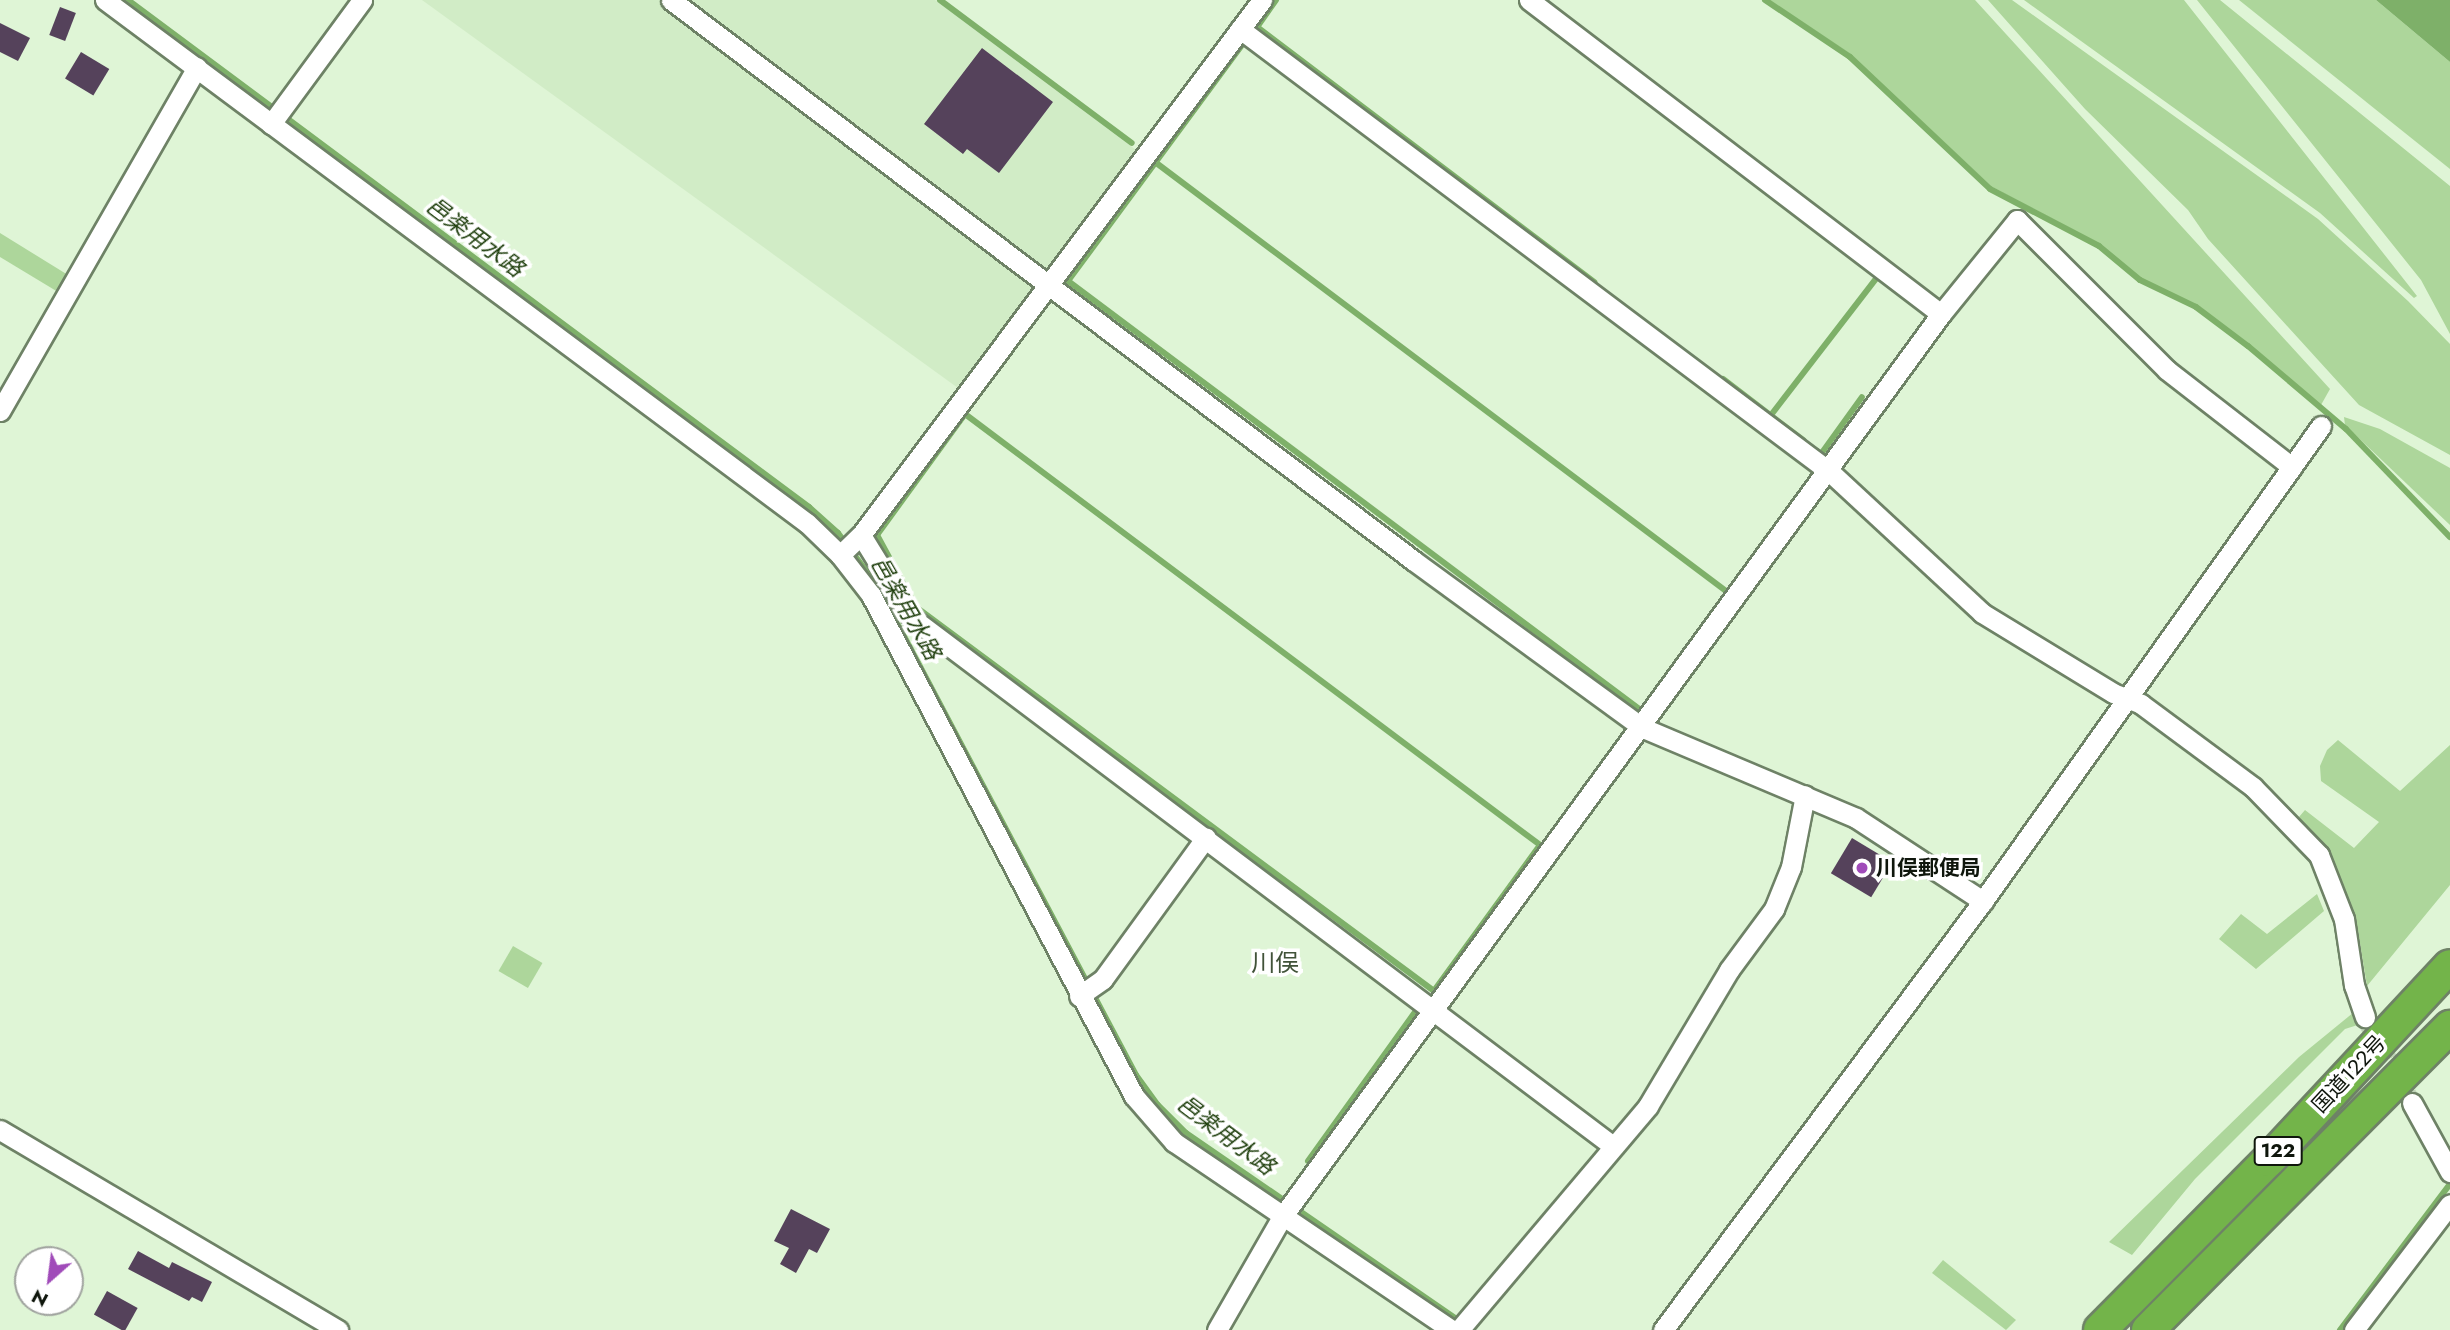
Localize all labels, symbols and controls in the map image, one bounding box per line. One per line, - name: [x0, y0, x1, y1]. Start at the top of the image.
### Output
- water label: 邑楽用水路: [421, 191, 529, 283]
- water label: 邑楽用水路: [865, 551, 947, 665]
- place label: 川俣郵便局: [1876, 855, 1981, 881]
- marker: 川俣郵便局: [1854, 860, 1870, 876]
- district label: 川俣: [1251, 949, 1299, 977]
- street label: 国道122号: [2307, 1030, 2391, 1118]
- water label: 邑楽用水路: [1172, 1089, 1280, 1181]
- road number: 122: [2254, 1135, 2302, 1166]
- north arrow: [14, 1246, 84, 1316]
- text: N: [27, 1283, 53, 1314]

